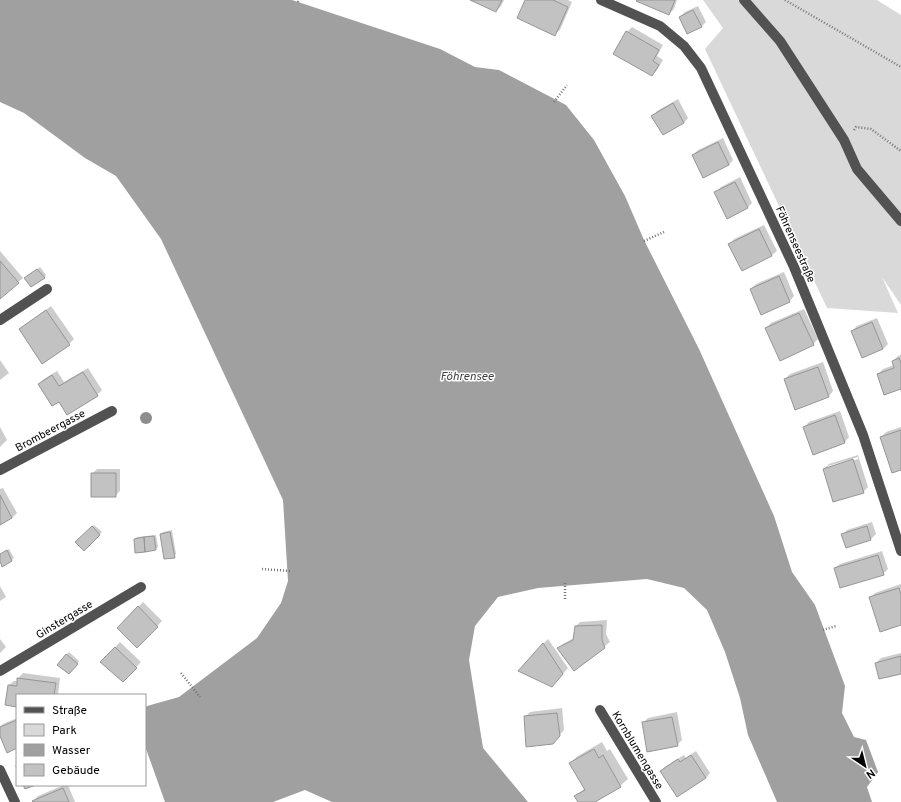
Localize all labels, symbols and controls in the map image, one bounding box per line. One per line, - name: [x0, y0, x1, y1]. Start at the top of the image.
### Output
- street label: Föhrenseestraße: [772, 204, 818, 285]
- water label: Föhrensee: [440, 369, 495, 385]
- street label: Brombeergasse: [13, 407, 88, 455]
- street label: Ginstergasse: [34, 597, 96, 642]
- legend: [16, 694, 146, 786]
- text: Straße: [52, 703, 87, 719]
- street label: Kornblumengasse: [608, 709, 666, 792]
- text: Park: [52, 723, 77, 739]
- text: Wasser: [52, 743, 91, 759]
- north arrow: [845, 746, 885, 786]
- text: Gebäude: [52, 763, 100, 779]
- text: N: [863, 765, 877, 781]

